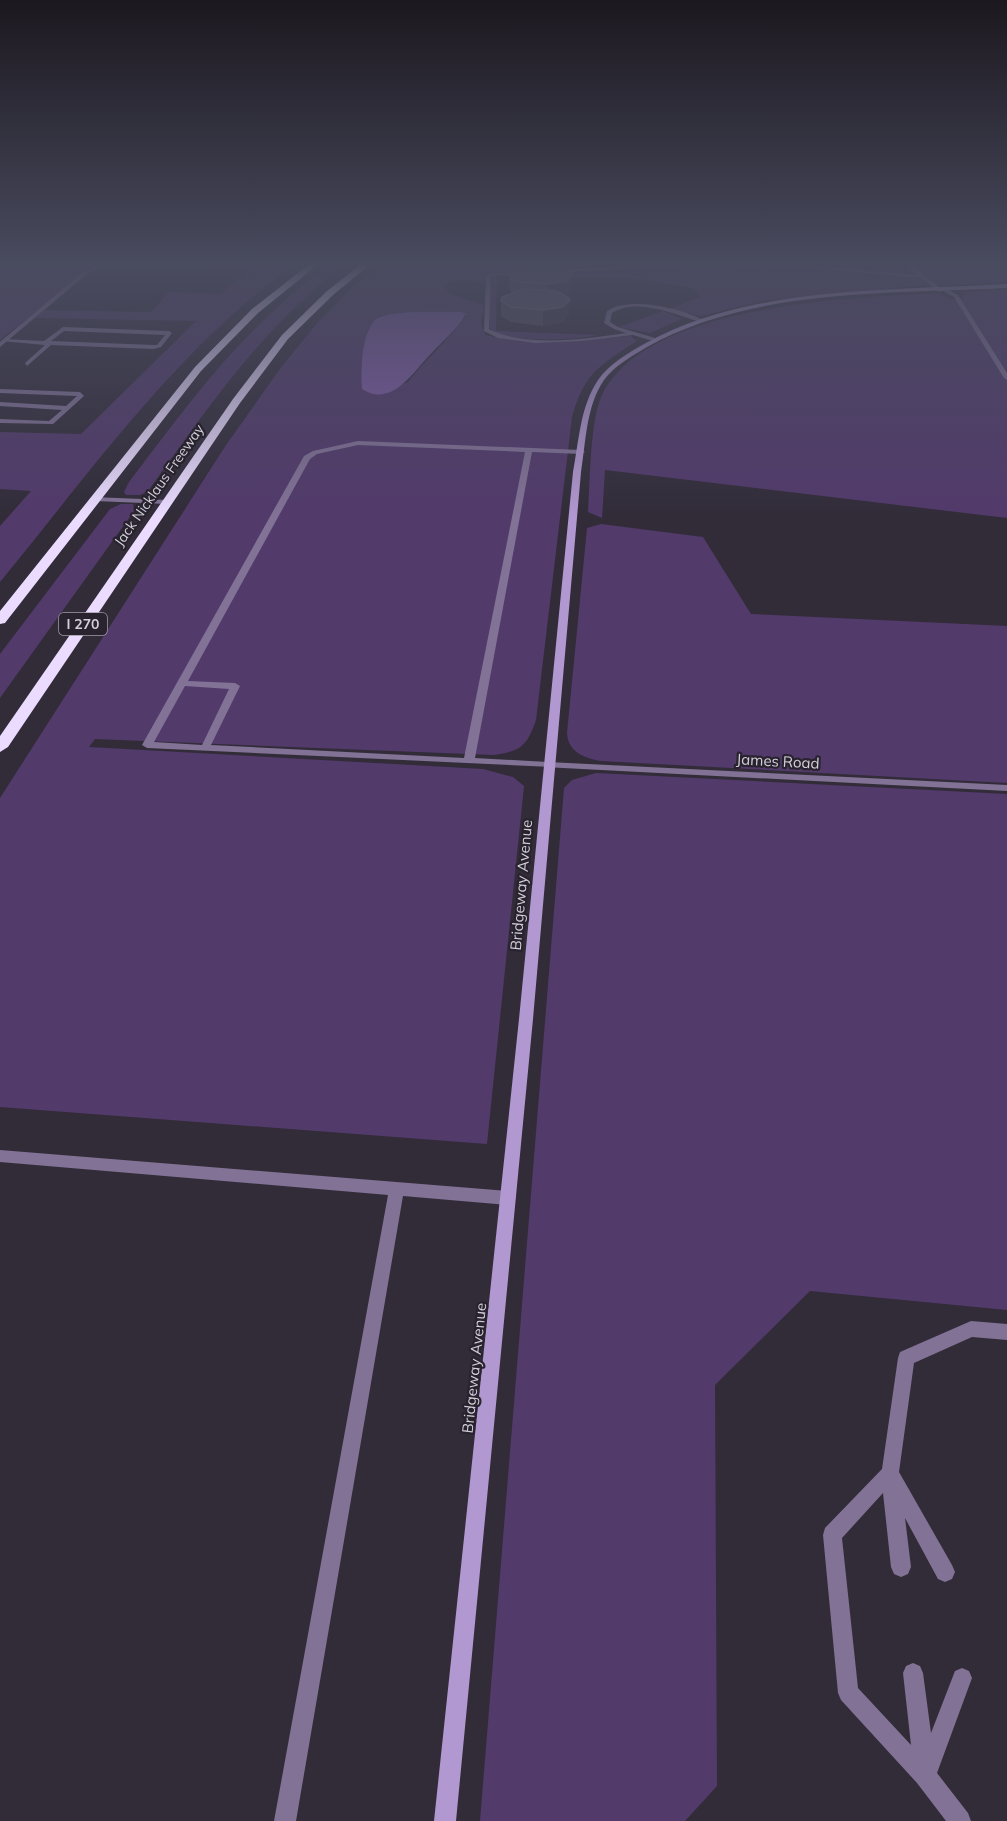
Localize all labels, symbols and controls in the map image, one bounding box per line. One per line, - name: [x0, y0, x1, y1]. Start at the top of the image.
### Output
- street label: Jack Nicklaus Freeway: [110, 420, 208, 549]
- road number: I 270: [59, 613, 107, 635]
- street label: James Road: [736, 749, 820, 773]
- street label: Bridgeway Avenue: [506, 819, 536, 951]
- street label: Bridgeway Avenue: [458, 1302, 490, 1434]

